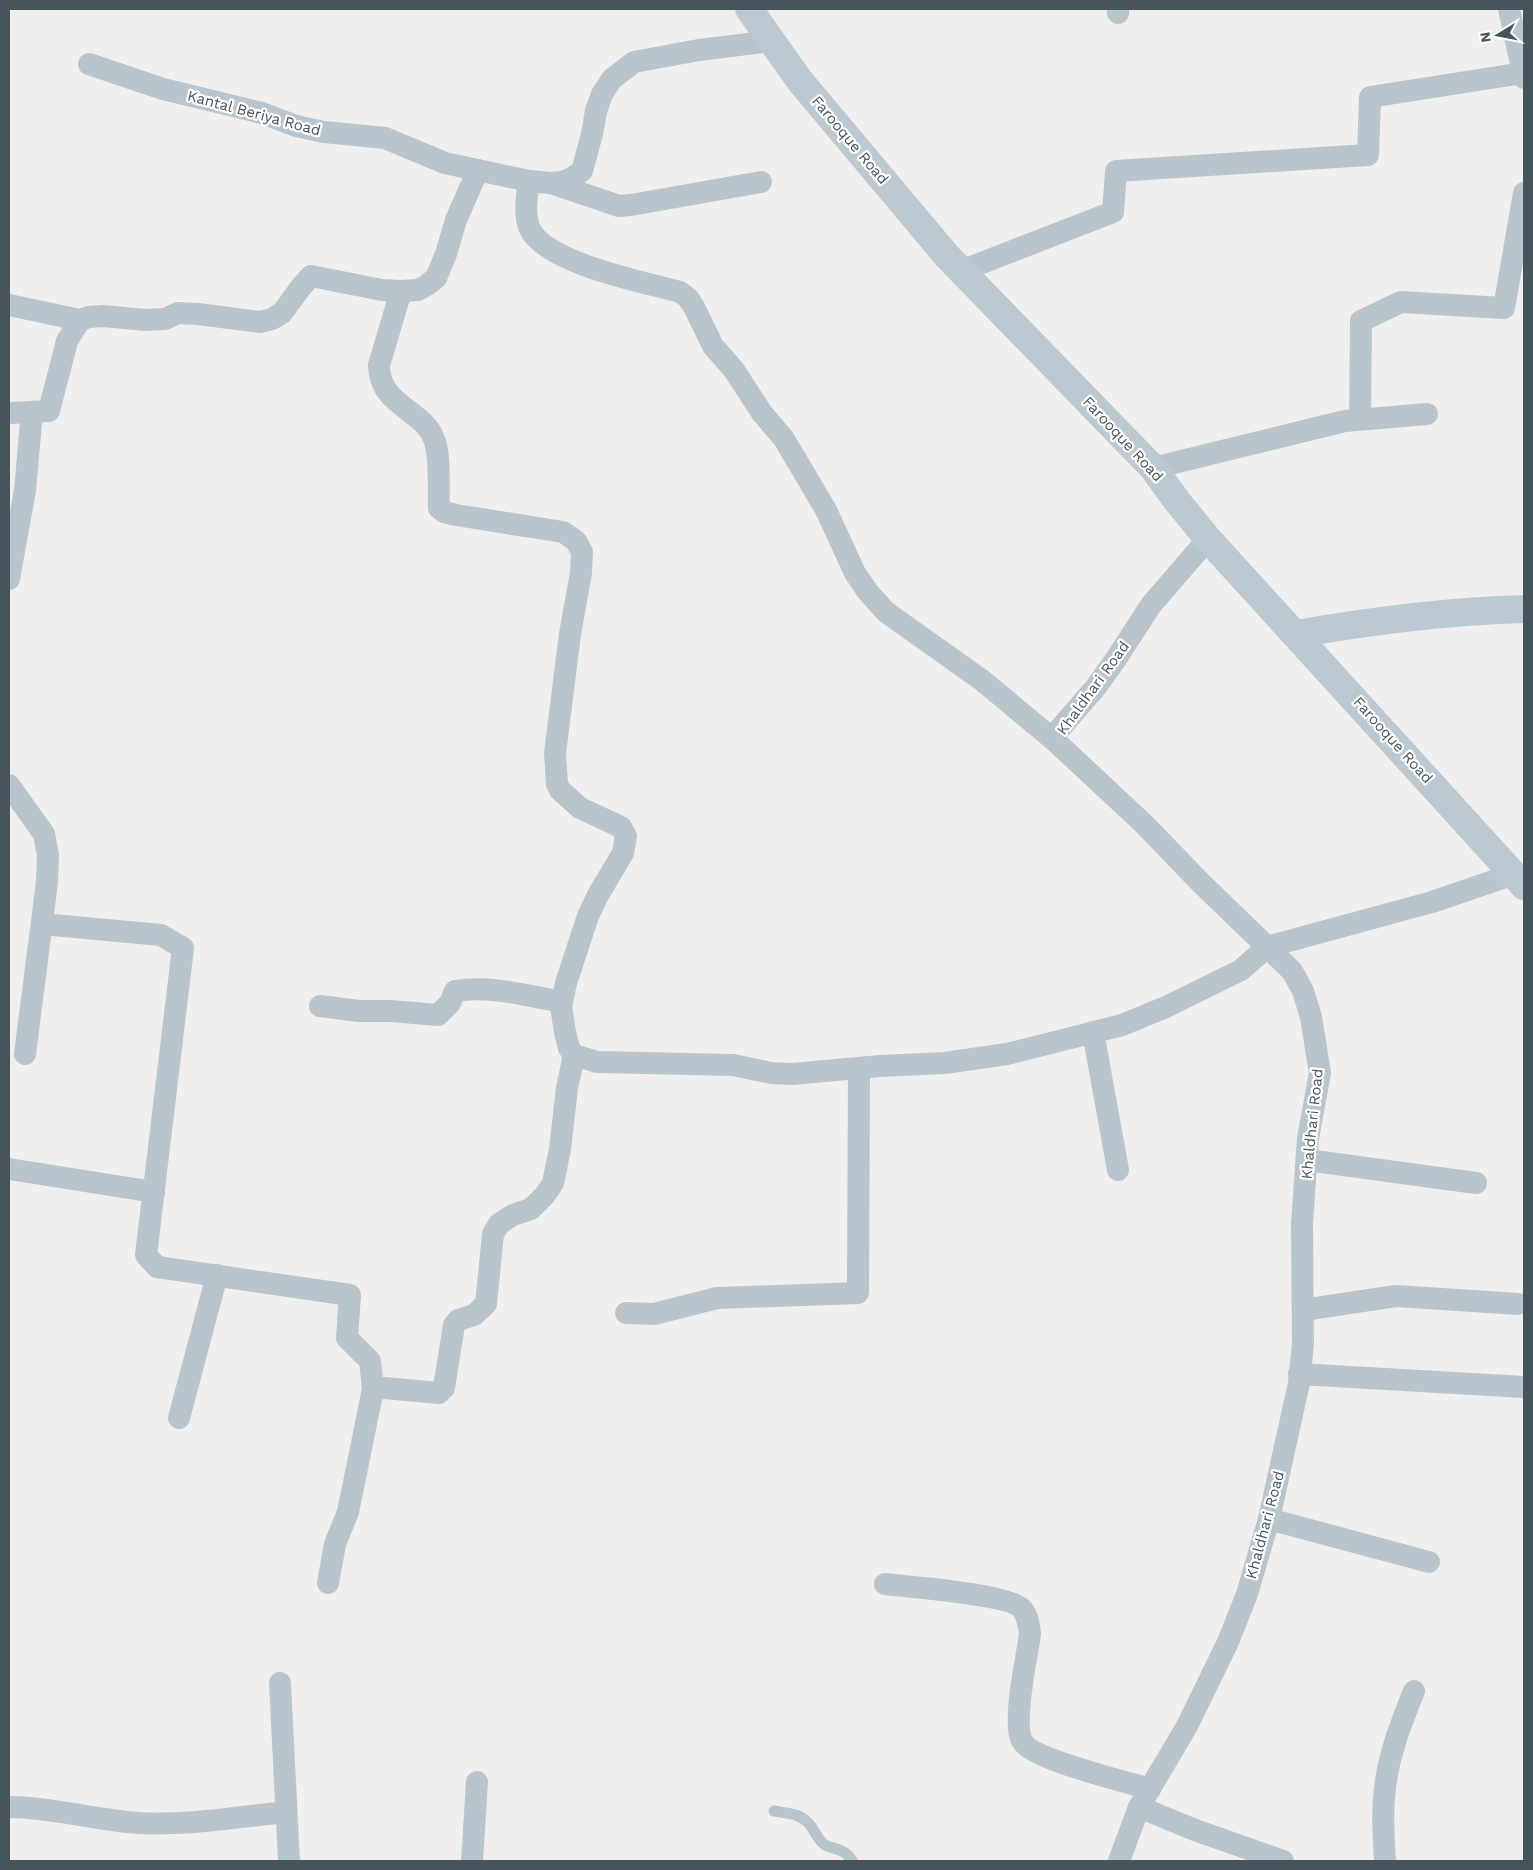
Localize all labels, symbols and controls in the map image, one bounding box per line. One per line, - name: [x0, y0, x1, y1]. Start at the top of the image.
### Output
- north arrow: [1473, 10, 1523, 60]
- text: N: [1476, 31, 1494, 44]
- street label: Kantal Beriya Road: [185, 87, 323, 139]
- street label: Farooque Road: [808, 92, 892, 188]
- street label: Farooque Road: [1079, 393, 1167, 485]
- street label: Khaldhari Road: [1053, 638, 1133, 738]
- street label: Farooque Road: [1350, 693, 1436, 787]
- street label: Khaldhari Road: [1297, 1068, 1327, 1180]
- street label: Khaldhari Road: [1242, 1469, 1288, 1581]

